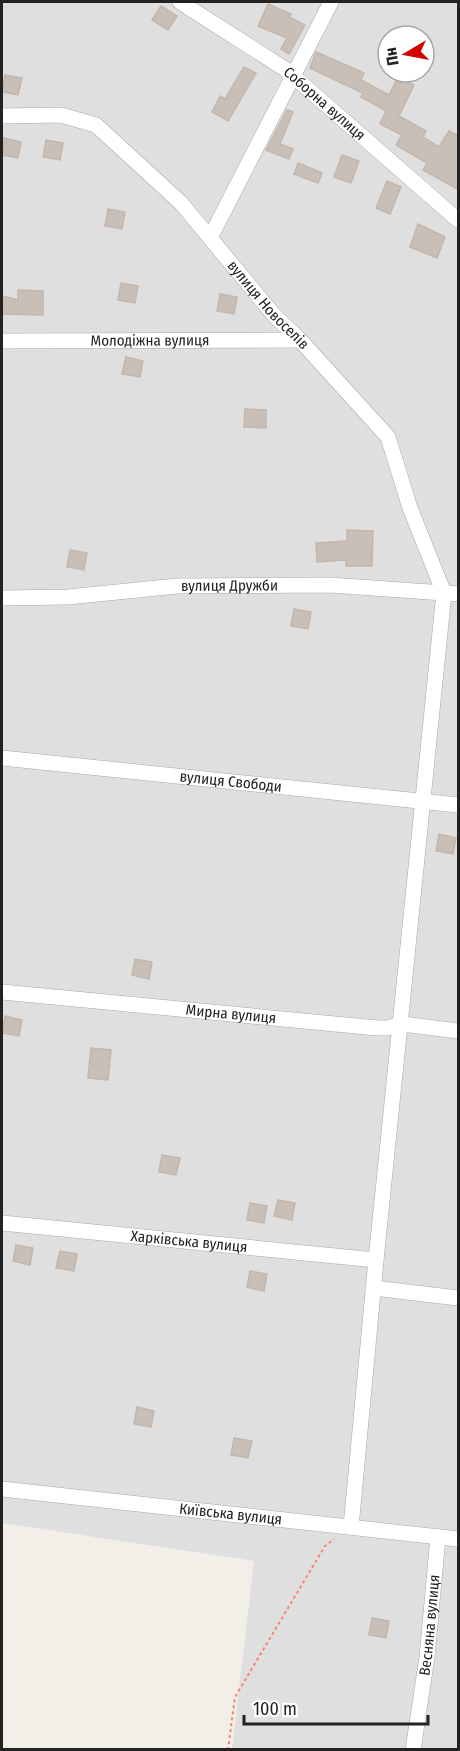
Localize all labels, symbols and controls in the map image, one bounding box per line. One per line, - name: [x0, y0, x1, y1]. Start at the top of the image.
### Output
- north arrow: [376, 24, 436, 84]
- text: Пн: [381, 46, 403, 67]
- street label: Соборна вулиця: [280, 63, 369, 144]
- street label: вулиця Новоселів: [224, 257, 313, 353]
- street label: Молодіжна вулиця: [91, 331, 209, 350]
- street label: вулиця Дружби: [181, 576, 278, 595]
- street label: вулиця Свободи: [179, 767, 283, 796]
- street label: Мирна вулиця: [185, 1001, 277, 1027]
- street label: Харківська вулиця: [130, 1227, 248, 1256]
- street label: Київська вулиця: [178, 1499, 283, 1529]
- street label: Весняна вулиця: [415, 1574, 444, 1677]
- scale bar: [244, 1688, 428, 1726]
- text: 100 m: [253, 1698, 297, 1720]

